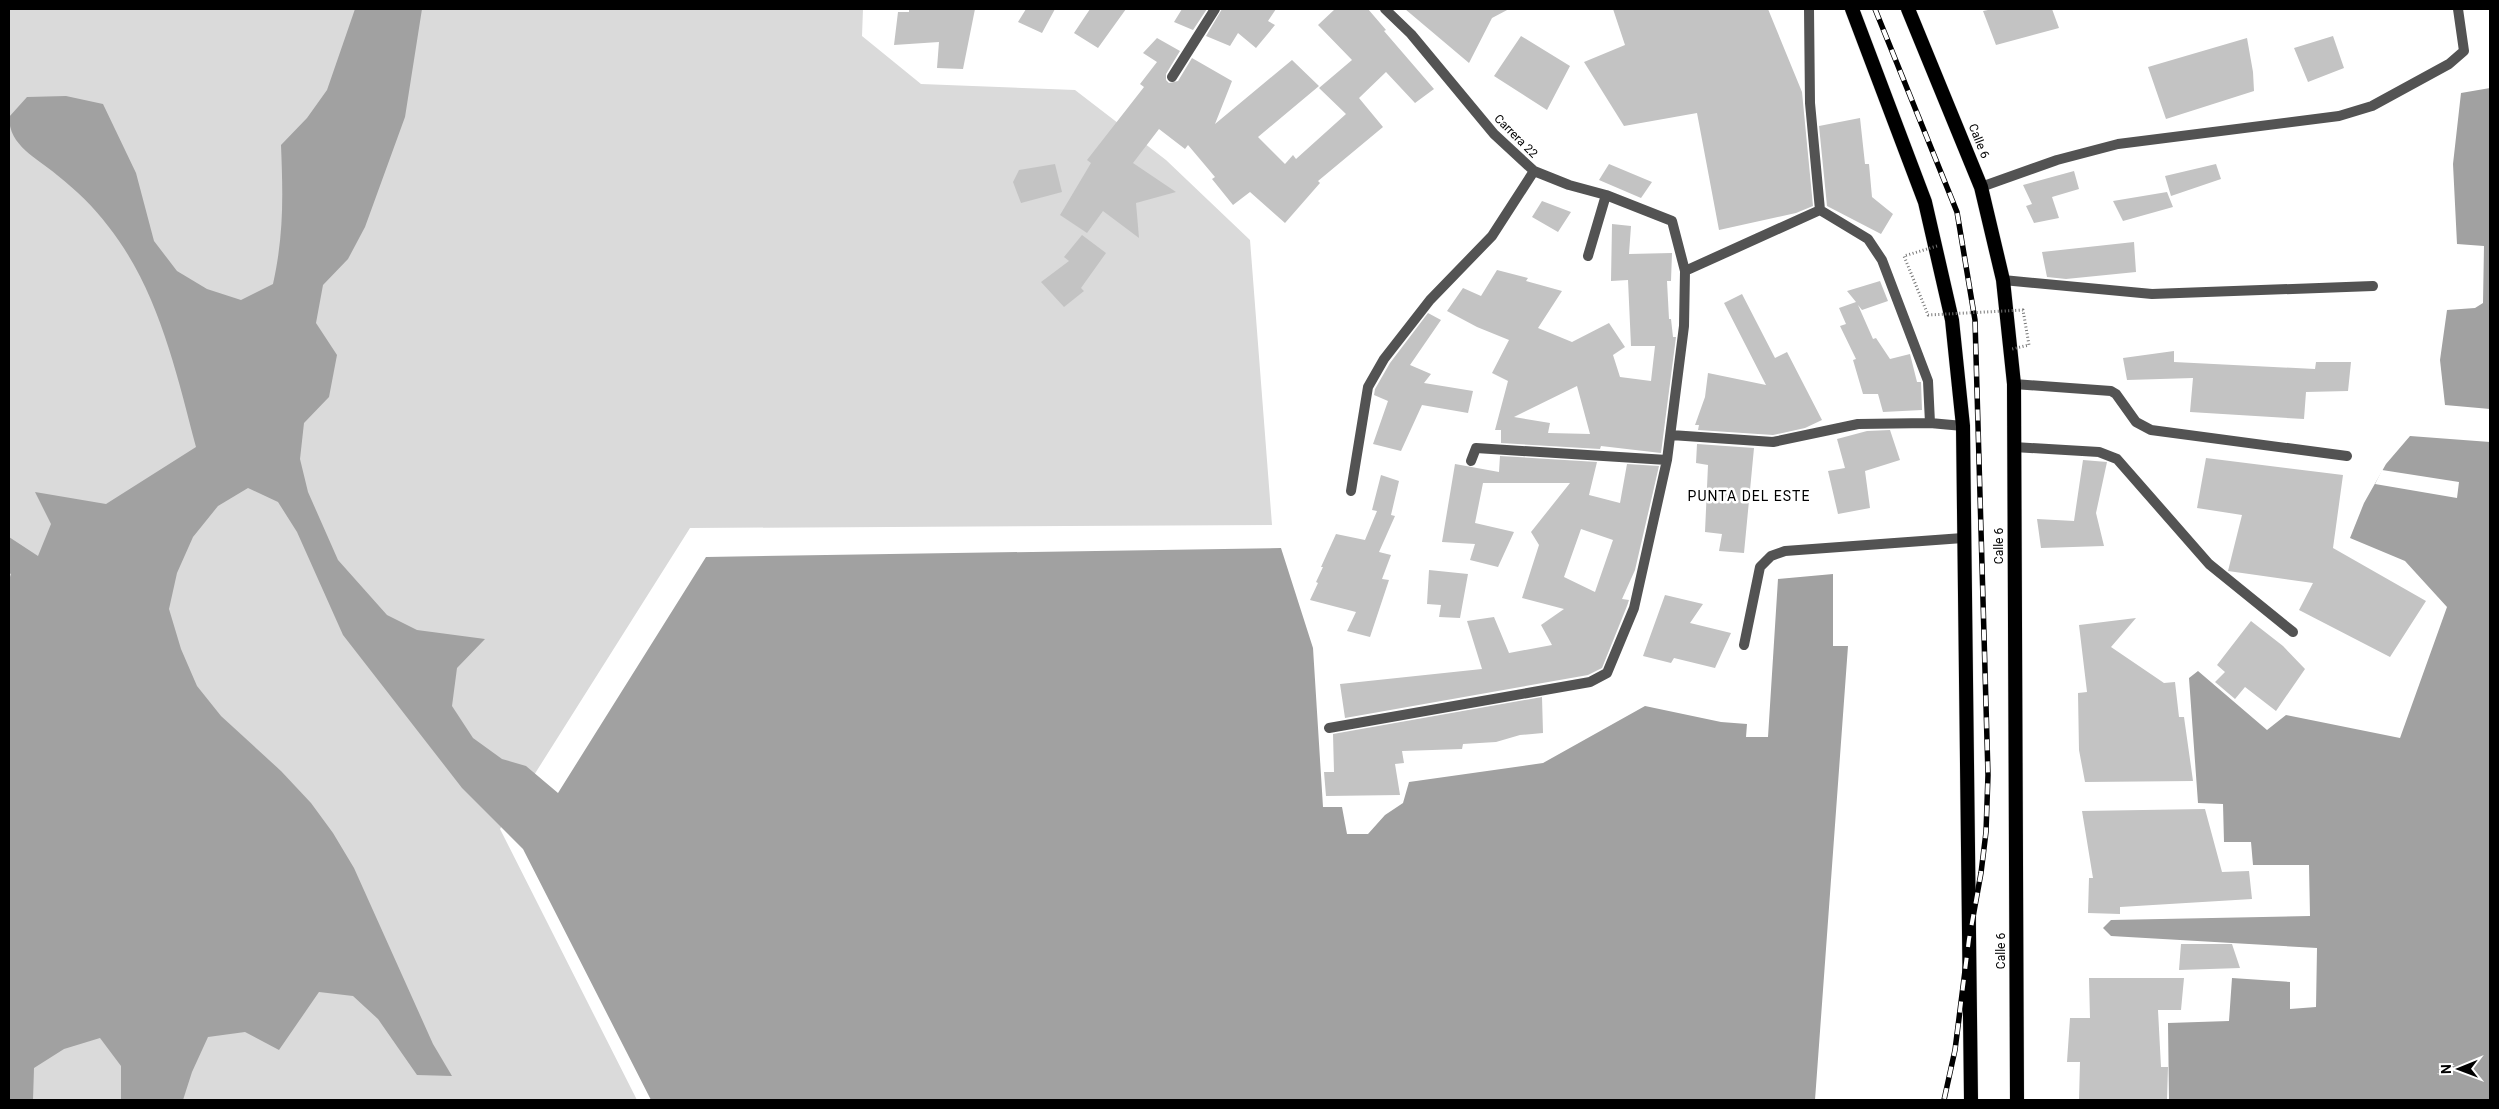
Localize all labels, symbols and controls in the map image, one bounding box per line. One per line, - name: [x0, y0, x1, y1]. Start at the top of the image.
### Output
- street label: Carrera 22: [1491, 111, 1541, 161]
- street label: Calle 6: [1966, 122, 1992, 161]
- district label: PUNTA DEL ESTE: [1688, 488, 1810, 504]
- street label: Calle 6: [1992, 528, 2006, 564]
- street label: Calle 6: [1994, 933, 2008, 969]
- north arrow: [2434, 1044, 2484, 1094]
- text: N: [2438, 1064, 2454, 1074]

